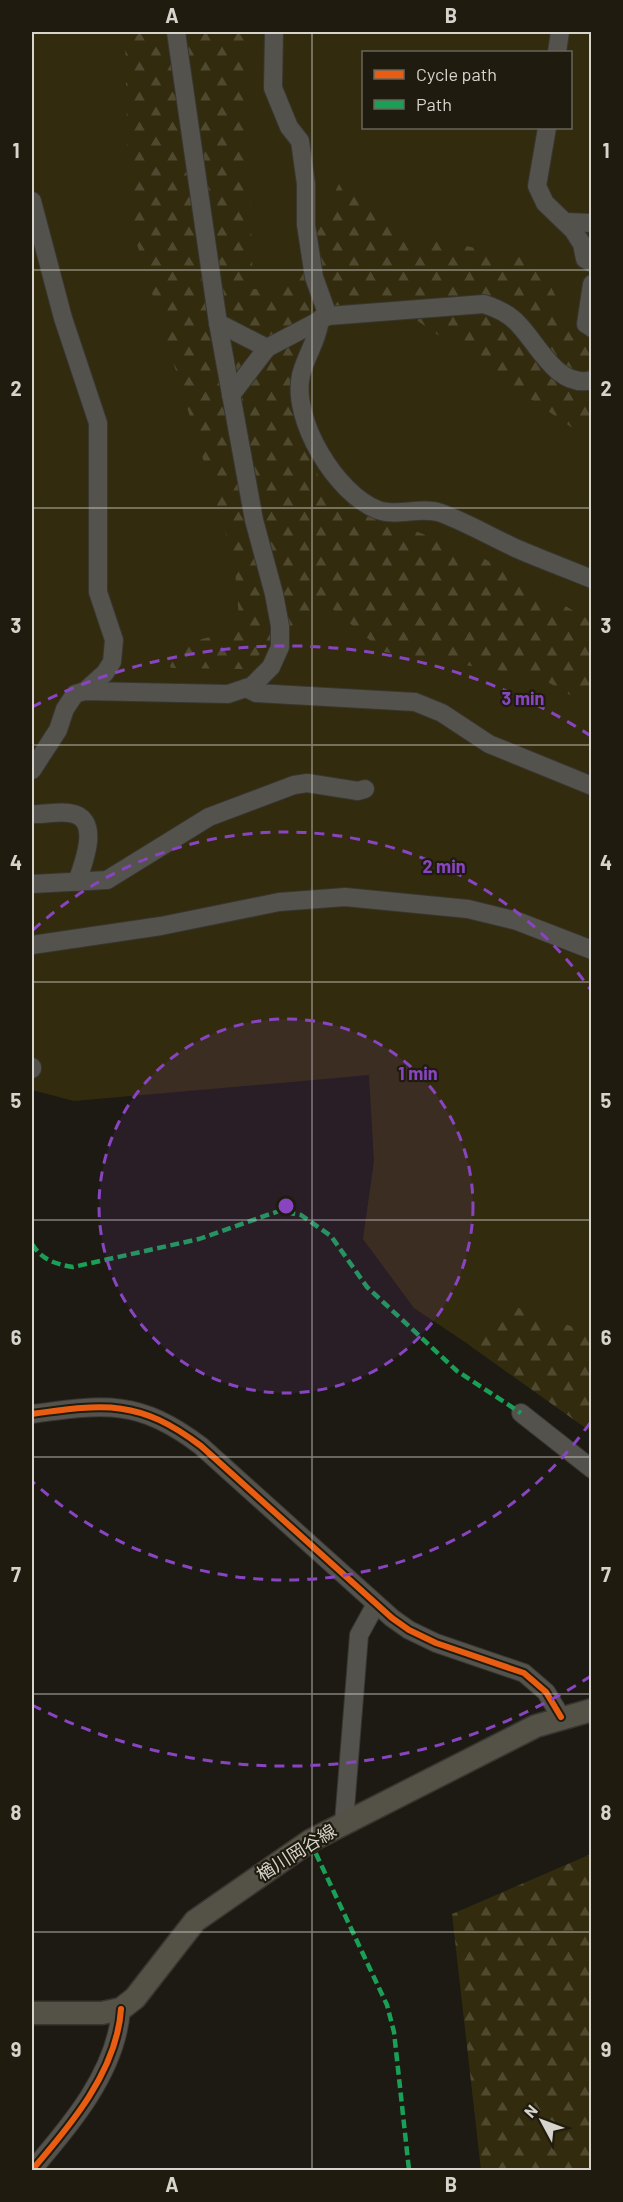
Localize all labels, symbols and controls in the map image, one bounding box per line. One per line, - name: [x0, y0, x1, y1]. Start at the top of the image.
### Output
- text: A: [165, 3, 179, 27]
- text: B: [445, 3, 457, 27]
- legend: [362, 51, 572, 129]
- text: Cycle path: [416, 63, 497, 85]
- text: Path: [416, 93, 452, 115]
- text: 1: [12, 138, 20, 162]
- text: 1: [602, 138, 610, 162]
- text: 2: [10, 376, 22, 400]
- text: 2: [600, 376, 612, 400]
- text: 3: [11, 613, 21, 637]
- text: 3: [601, 613, 611, 637]
- text: 3 min: [502, 687, 544, 709]
- text: 4: [10, 850, 22, 874]
- text: 4: [600, 850, 612, 874]
- text: 2 min: [422, 855, 466, 877]
- text: 1 min: [398, 1062, 438, 1084]
- text: 5: [11, 1088, 22, 1112]
- text: 5: [601, 1088, 612, 1112]
- centre of rings: [276, 1196, 296, 1216]
- text: 6: [11, 1325, 22, 1349]
- text: 6: [601, 1325, 612, 1349]
- text: 7: [11, 1562, 21, 1586]
- text: 7: [601, 1562, 611, 1586]
- text: 8: [11, 1800, 22, 1824]
- text: 8: [601, 1800, 612, 1824]
- street label: 楢川岡谷線: [252, 1819, 340, 1885]
- text: 9: [11, 2037, 21, 2061]
- text: 9: [601, 2037, 611, 2061]
- north arrow: [512, 2091, 572, 2151]
- text: N: [520, 2101, 541, 2121]
- text: A: [165, 2172, 179, 2196]
- text: B: [445, 2172, 457, 2196]

